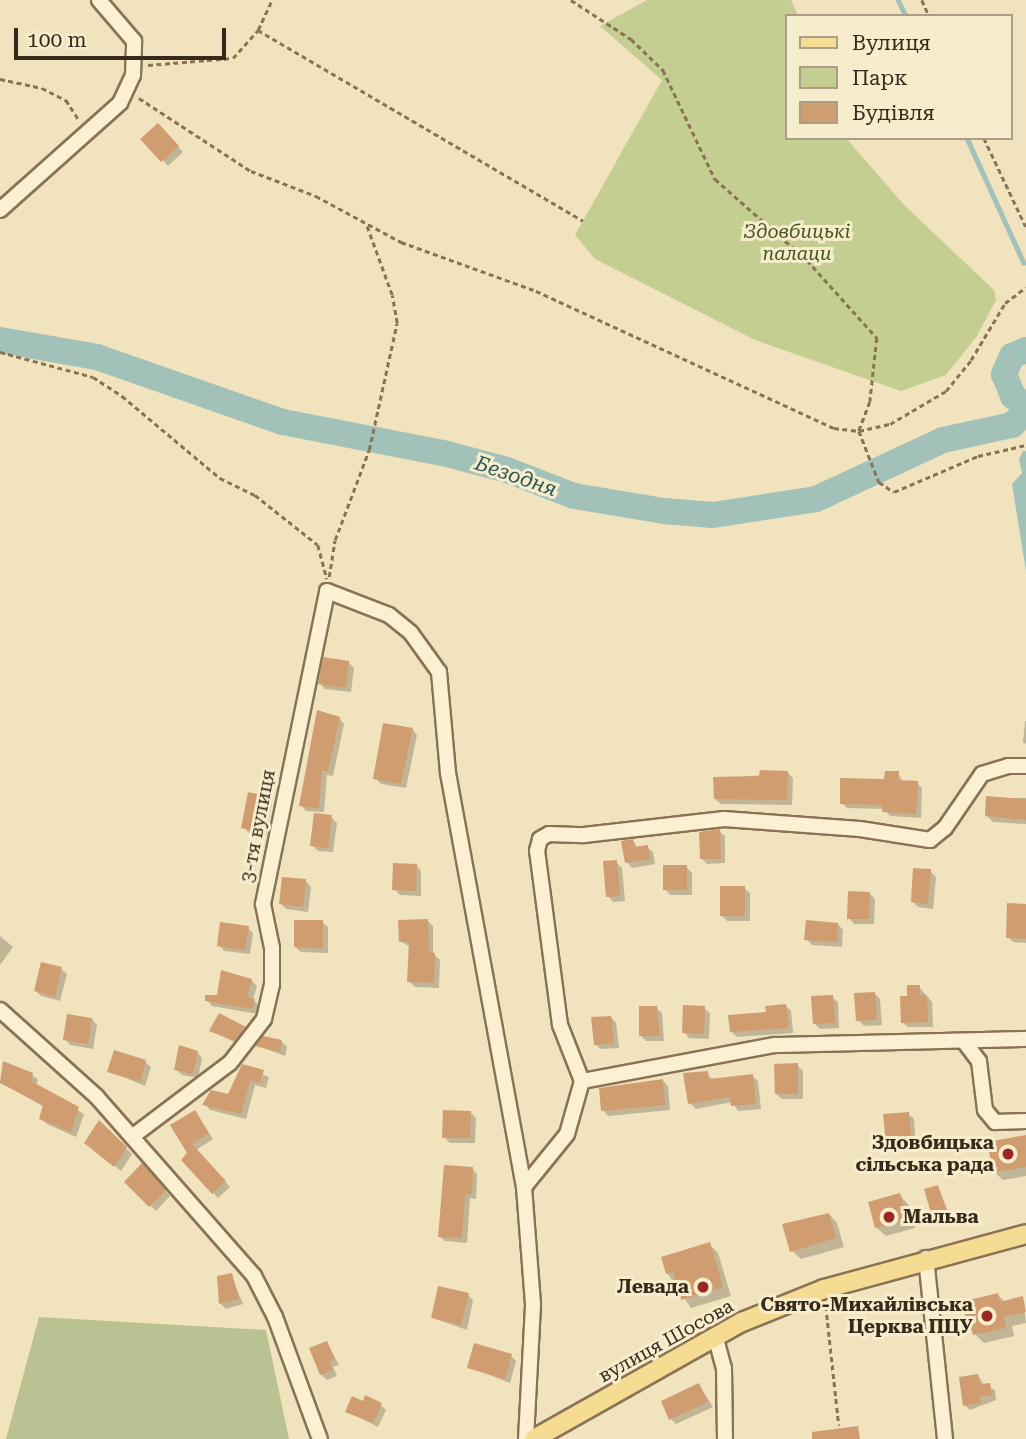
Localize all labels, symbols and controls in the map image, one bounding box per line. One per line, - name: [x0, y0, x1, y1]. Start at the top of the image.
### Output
- scale bar: [18, 14, 229, 58]
- legend: [785, 14, 1012, 140]
- text: 100 m: [27, 28, 87, 52]
- text: Вулиця: [852, 31, 931, 55]
- text: Парк: [852, 66, 908, 90]
- text: Будівля: [852, 101, 935, 125]
- park label: Здовбицькі палаци: [743, 221, 851, 265]
- water label: Безодня: [472, 450, 560, 502]
- street label: 3-тя вулиця: [236, 768, 280, 884]
- place label: Здовбицька сільська рада: [855, 1132, 994, 1176]
- marker: Здовбицька сільська рада: [1000, 1146, 1016, 1162]
- place label: Мальва: [903, 1206, 979, 1228]
- marker: Мальва: [881, 1209, 897, 1225]
- place label: Левада: [617, 1276, 689, 1298]
- marker: Левада: [695, 1279, 711, 1295]
- place label: Свято-Михайлівська Церква ПЦУ: [760, 1294, 973, 1338]
- street label: вулиця Шосова: [595, 1295, 737, 1387]
- marker: Свято-Михайлівська Церква ПЦУ: [979, 1308, 995, 1324]

